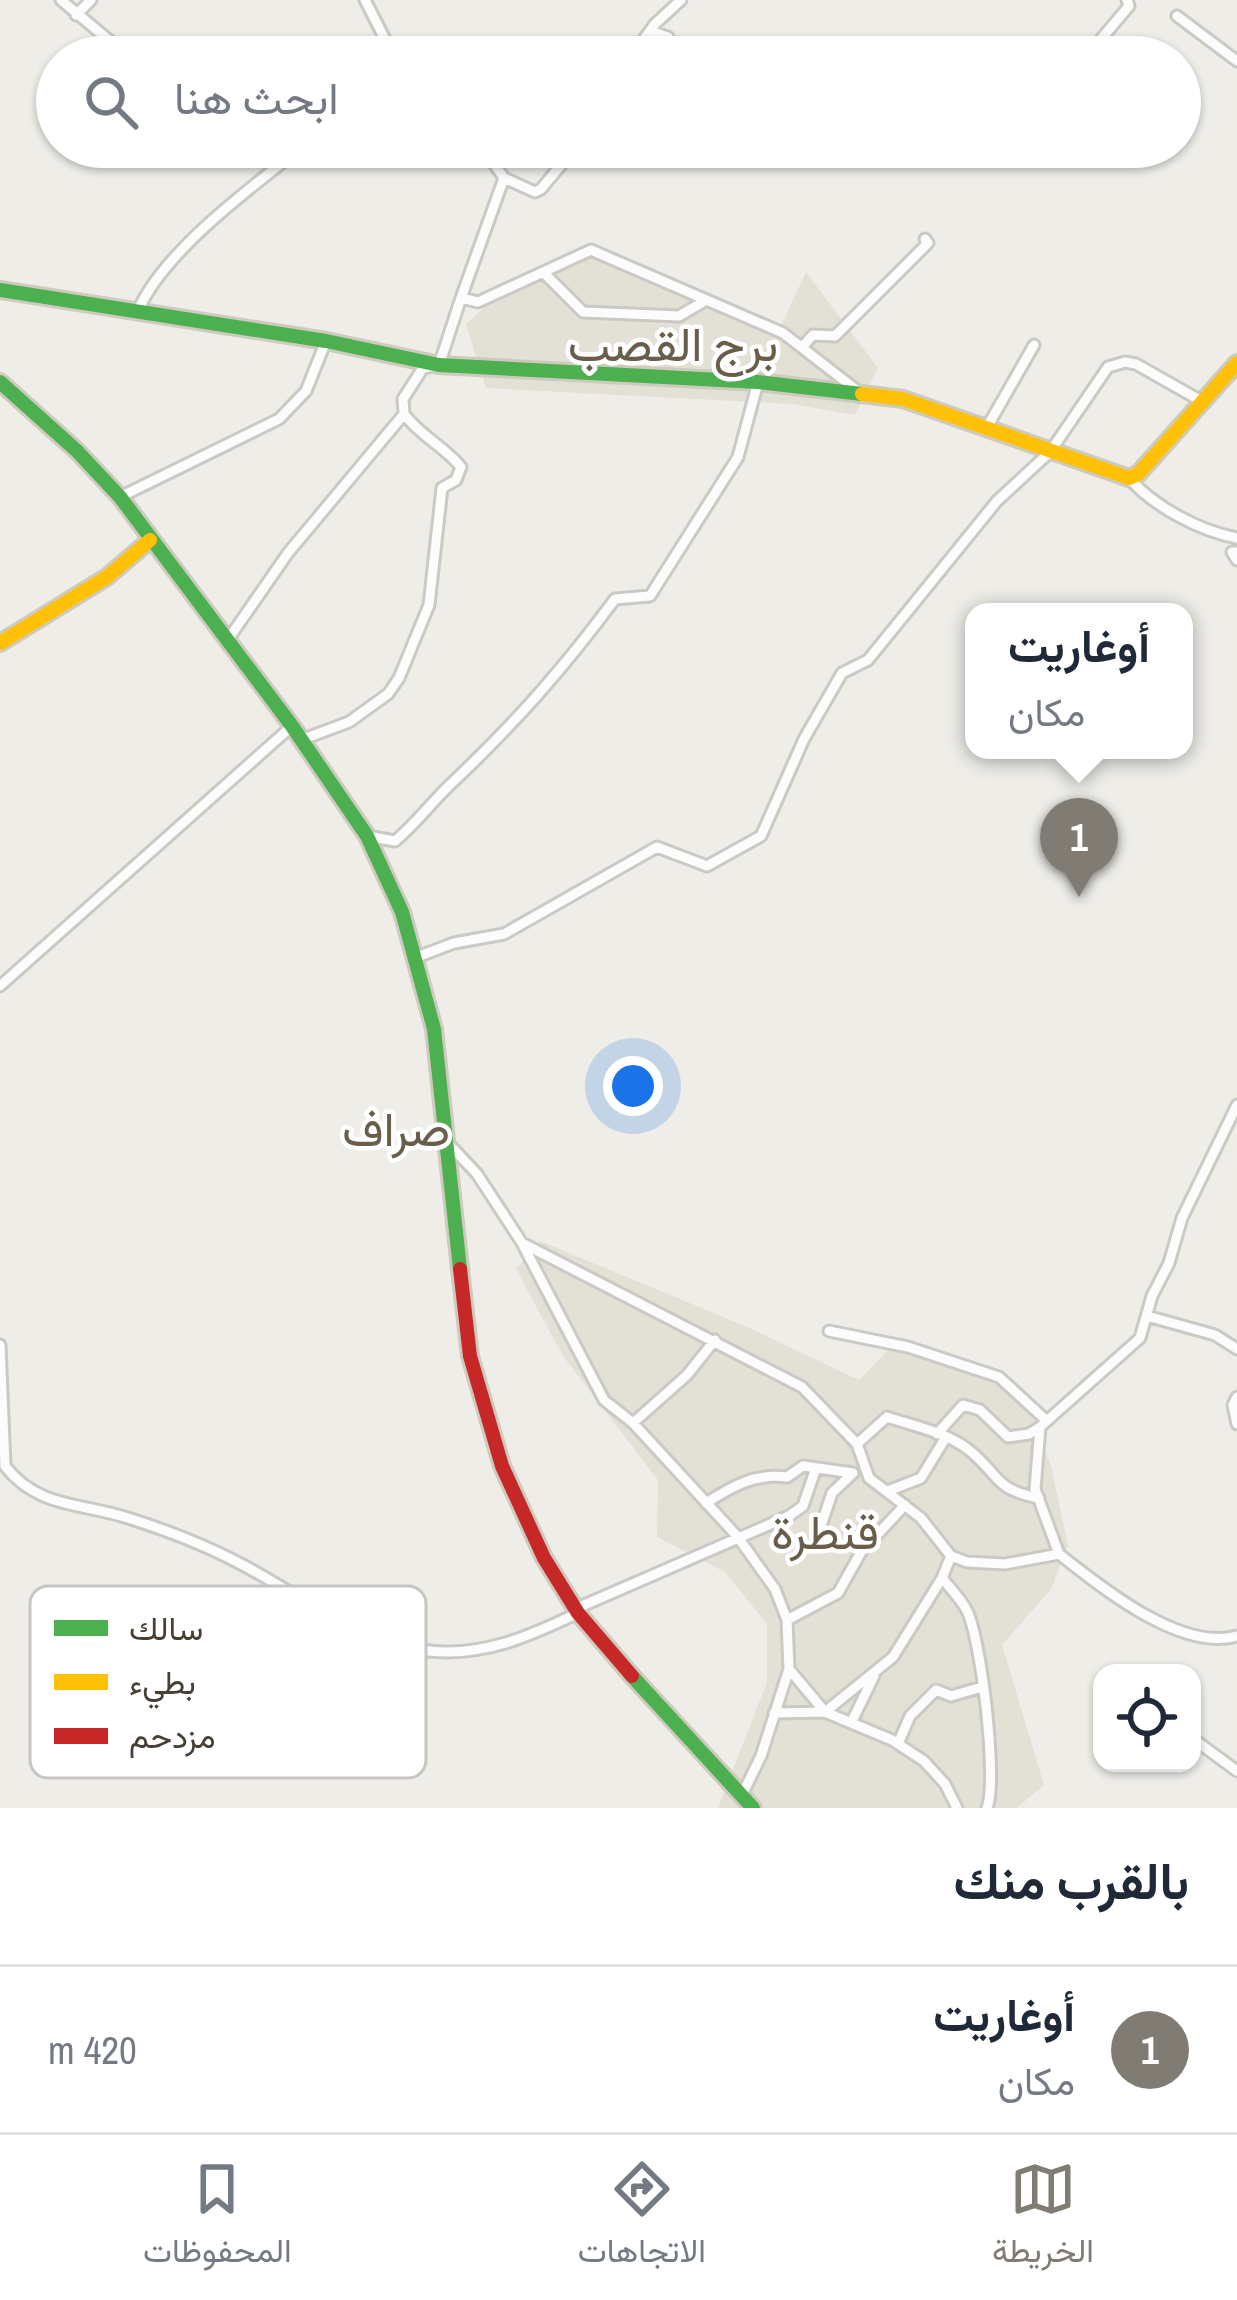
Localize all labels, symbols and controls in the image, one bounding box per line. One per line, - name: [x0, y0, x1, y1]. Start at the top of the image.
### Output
- search box: [36, 36, 1201, 168]
- text: ابحث هنا: [174, 67, 339, 128]
- icon: search: [78, 69, 144, 135]
- district label: برج القصب: [568, 311, 778, 377]
- popup: [965, 603, 1193, 759]
- text: أوغاريت: [1008, 615, 1150, 676]
- text: مكان: [1008, 686, 1085, 738]
- pin: 1: [1040, 798, 1118, 897]
- your location: [603, 1056, 663, 1116]
- district label: صراف: [342, 1096, 450, 1161]
- district label: قنطرة: [771, 1499, 879, 1564]
- legend: [30, 1586, 426, 1778]
- text: سالك: [129, 1606, 203, 1650]
- text: بطيء: [129, 1660, 196, 1709]
- map controls: [1093, 1664, 1201, 1772]
- button: locate: [1093, 1664, 1201, 1772]
- text: مزدحم: [129, 1714, 216, 1758]
- text: بالقرب منك: [953, 1846, 1189, 1915]
- text: أوغاريت: [933, 1984, 1075, 2045]
- text: 420 m: [48, 2024, 137, 2076]
- text: 1: [1141, 2024, 1159, 2076]
- text: مكان: [998, 2055, 1075, 2107]
- tab: المحفوظات: [143, 2156, 292, 2280]
- tab: الاتجاهات: [578, 2156, 706, 2280]
- tab: الخريطة: [992, 2156, 1094, 2280]

